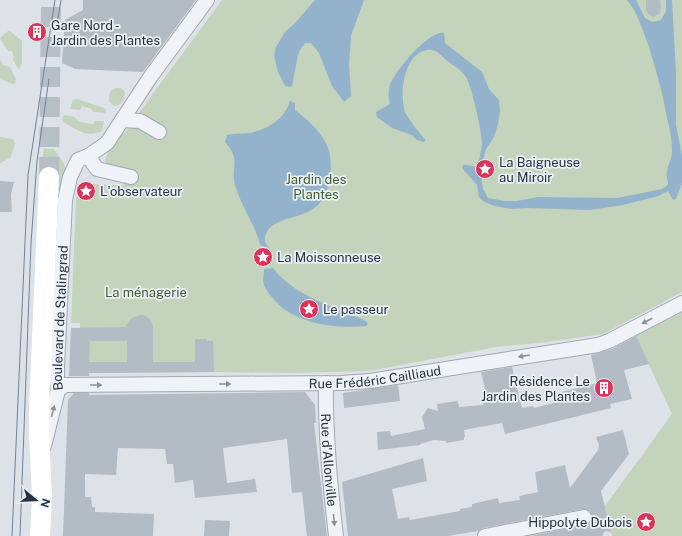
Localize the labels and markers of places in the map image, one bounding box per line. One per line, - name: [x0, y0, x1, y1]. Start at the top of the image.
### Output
- place label: Gare Nord - Jardin des Plantes: [51, 18, 160, 48]
- building icon: Gare Nord - Jardin des Plantes: [26, 21, 48, 43]
- place label: La Baigneuse au Miroir: [499, 155, 580, 185]
- place icon: La Baigneuse au Miroir: [474, 158, 496, 180]
- place icon: L'observateur: [75, 180, 97, 202]
- place label: L'observateur: [100, 184, 182, 199]
- place icon: La Moissonneuse: [252, 246, 274, 268]
- place label: La Moissonneuse: [277, 250, 381, 265]
- place icon: Le passeur: [298, 298, 320, 320]
- place label: Le passeur: [323, 302, 389, 317]
- place label: Résidence Le Jardin des Plantes: [481, 374, 590, 404]
- building icon: Résidence Le Jardin des Plantes: [593, 377, 615, 399]
- place icon: Hippolyte Dubois: [635, 511, 657, 533]
- place label: Hippolyte Dubois: [528, 515, 632, 530]

